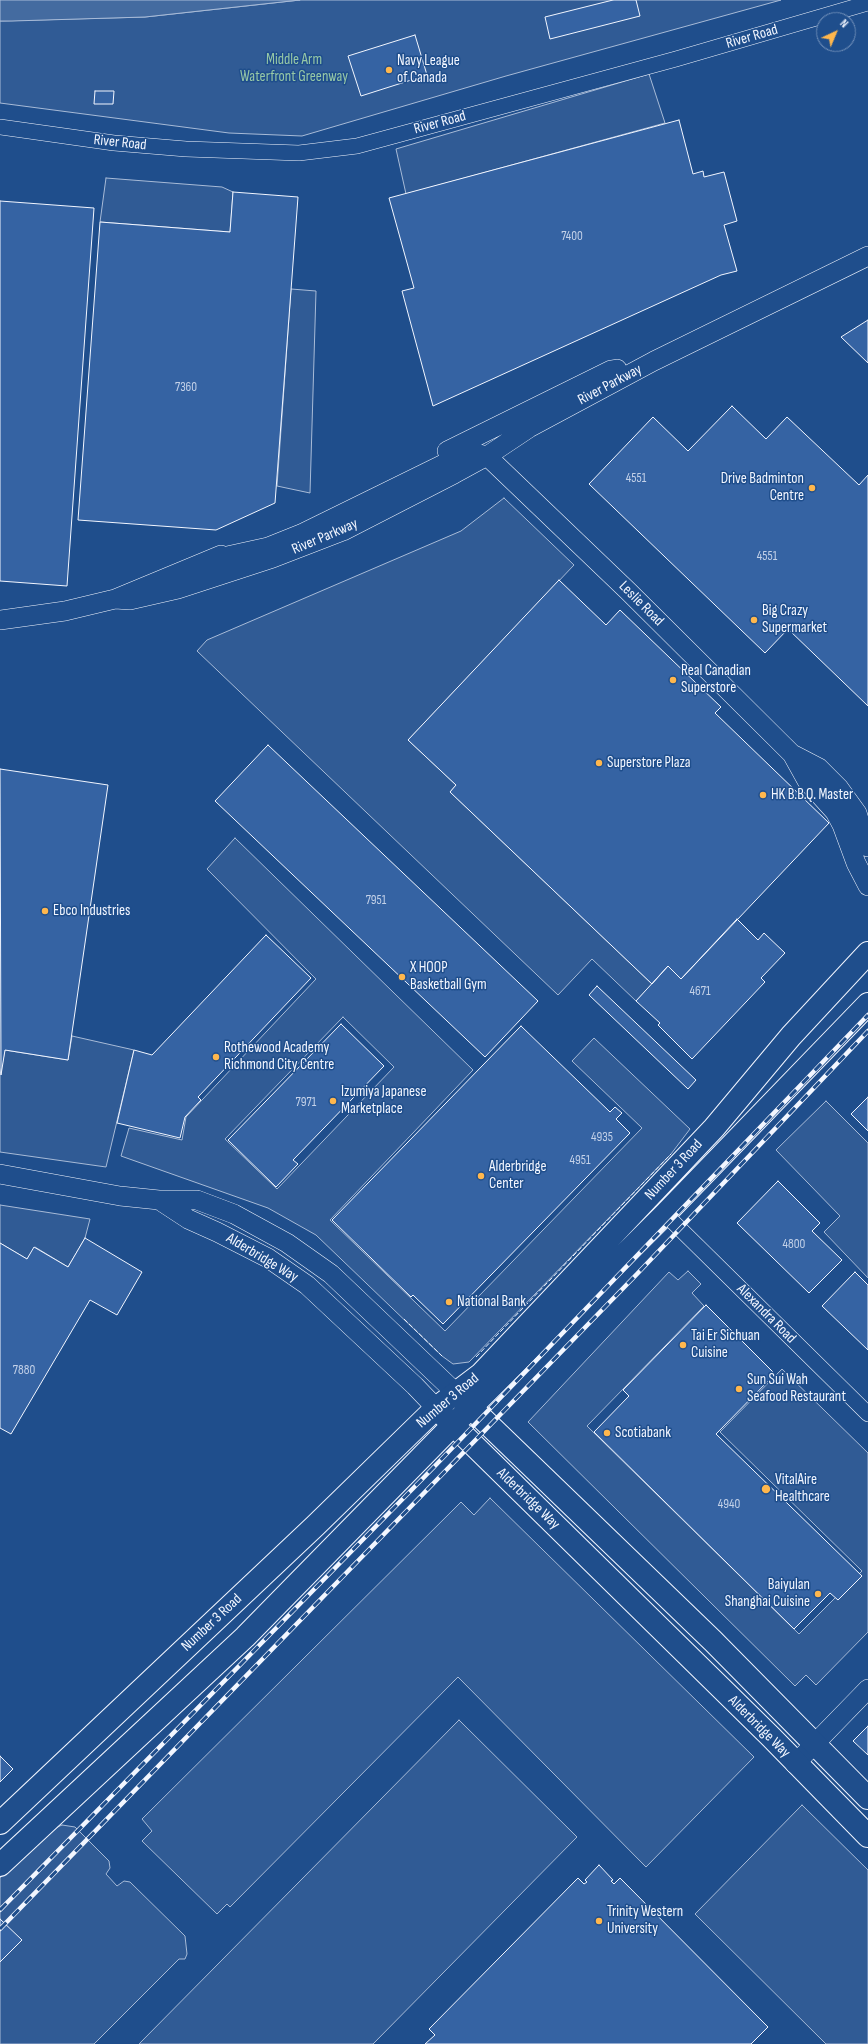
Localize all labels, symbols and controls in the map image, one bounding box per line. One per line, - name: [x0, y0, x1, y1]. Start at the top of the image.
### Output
- north arrow: [816, 12, 856, 52]
- text: N: [837, 17, 851, 30]
- street label: River Road: [724, 21, 780, 53]
- park label: Middle Arm Waterfront Greenway: [240, 51, 348, 86]
- place label: Navy League of Canada: [397, 52, 460, 87]
- marker: Navy League of Canada: [384, 65, 394, 75]
- street label: River Road: [412, 107, 468, 139]
- street label: River Road: [93, 131, 147, 155]
- house number: 7400: [561, 229, 583, 245]
- street label: River Parkway: [575, 361, 645, 409]
- house number: 7360: [175, 380, 197, 396]
- place label: Drive Badminton Centre: [721, 470, 804, 505]
- house number: 4551: [626, 471, 646, 487]
- marker: Drive Badminton Centre: [807, 483, 817, 493]
- street label: River Parkway: [289, 515, 361, 559]
- house number: 4551: [757, 549, 777, 565]
- street label: Leslie Road: [615, 578, 667, 630]
- place label: Big Crazy Supermarket: [762, 602, 827, 637]
- marker: Big Crazy Supermarket: [749, 615, 759, 625]
- place label: Real Canadian Superstore: [681, 662, 751, 697]
- marker: Real Canadian Superstore: [668, 675, 678, 685]
- place label: Superstore Plaza: [607, 754, 691, 772]
- marker: Superstore Plaza: [594, 758, 604, 768]
- place label: HK B.B.Q. Master: [771, 786, 853, 804]
- marker: HK B.B.Q. Master: [758, 790, 768, 800]
- house number: 7951: [366, 893, 386, 909]
- place label: Ebco Industries: [53, 902, 130, 920]
- marker: Ebco Industries: [40, 906, 50, 916]
- place label: X HOOP Basketball Gym: [410, 959, 487, 994]
- marker: X HOOP Basketball Gym: [397, 972, 407, 982]
- house number: 4671: [690, 984, 710, 1000]
- place label: Rothewood Academy Richmond City Centre: [224, 1039, 334, 1074]
- marker: Rothewood Academy Richmond City Centre: [211, 1052, 221, 1062]
- place label: Izumiya Japanese Marketplace: [341, 1083, 427, 1118]
- house number: 7971: [296, 1095, 316, 1111]
- marker: Izumiya Japanese Marketplace: [328, 1096, 338, 1106]
- house number: 4935: [591, 1130, 613, 1146]
- street label: Number 3 Road: [641, 1136, 707, 1204]
- house number: 4951: [570, 1153, 590, 1169]
- place label: Alderbridge Center: [489, 1158, 547, 1193]
- marker: Alderbridge Center: [476, 1171, 486, 1181]
- street label: Alderbridge Way: [223, 1229, 301, 1287]
- house number: 4800: [783, 1237, 805, 1253]
- street label: Alexandra Road: [733, 1281, 799, 1347]
- place label: National Bank: [457, 1293, 526, 1311]
- marker: National Bank: [444, 1297, 454, 1307]
- place label: Tai Er Sichuan Cuisine: [691, 1327, 760, 1362]
- marker: Tai Er Sichuan Cuisine: [678, 1340, 688, 1350]
- house number: 7880: [13, 1363, 35, 1379]
- street label: Number 3 Road: [413, 1370, 483, 1432]
- place label: Sun Sui Wah Seafood Restaurant: [747, 1371, 846, 1406]
- marker: Sun Sui Wah Seafood Restaurant: [734, 1384, 744, 1394]
- place label: Scotiabank: [615, 1424, 671, 1442]
- marker: Scotiabank: [602, 1428, 612, 1438]
- street label: Alderbridge Way: [493, 1464, 563, 1534]
- place label: VitalAire Healthcare: [775, 1471, 830, 1506]
- marker: VitalAire Healthcare: [760, 1483, 772, 1495]
- house number: 4940: [718, 1497, 740, 1513]
- place label: Baiyulan Shanghai Cuisine: [725, 1576, 810, 1611]
- marker: Baiyulan Shanghai Cuisine: [813, 1589, 823, 1599]
- street label: Number 3 Road: [178, 1590, 246, 1656]
- street label: Alderbridge Way: [724, 1692, 794, 1762]
- place label: Trinity Western University: [607, 1903, 683, 1938]
- marker: Trinity Western University: [594, 1916, 604, 1926]

